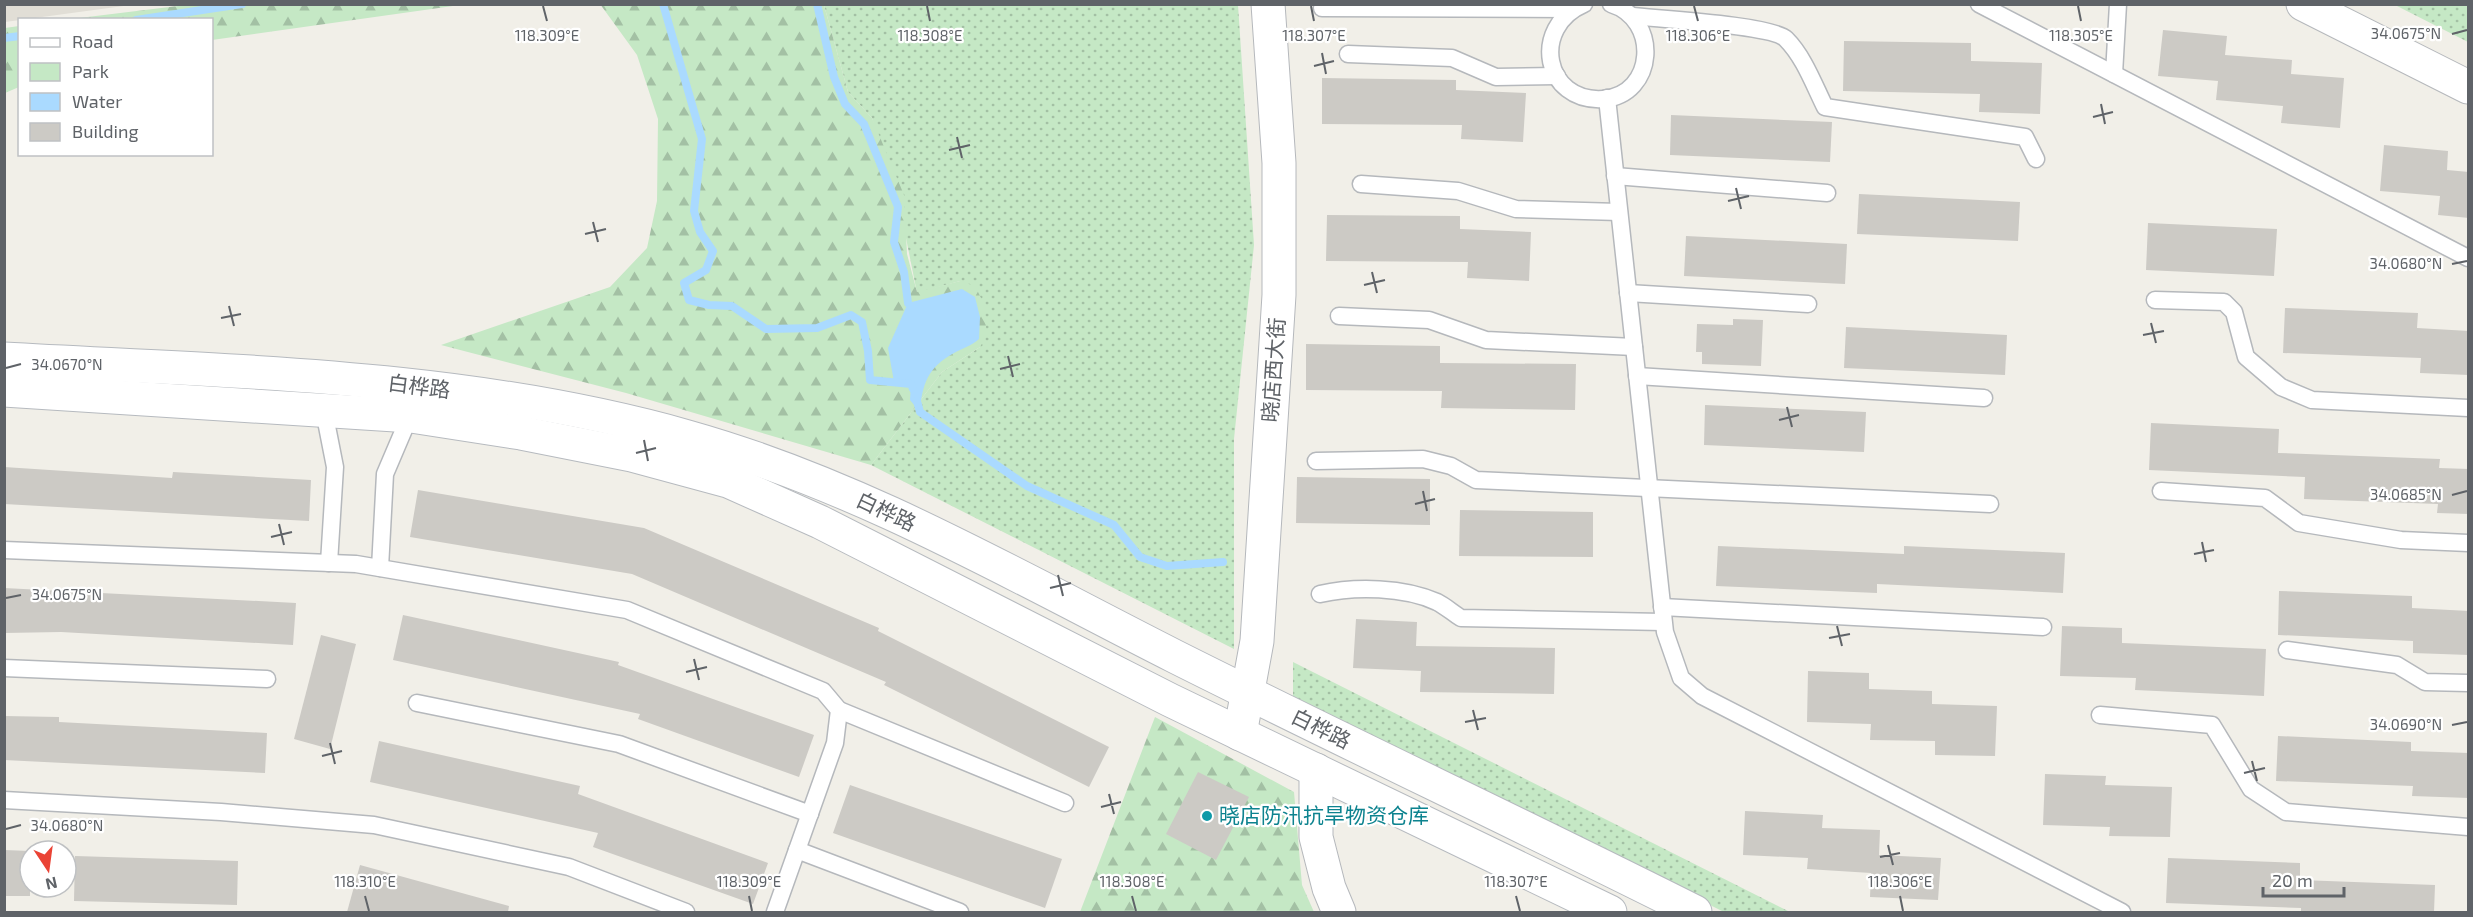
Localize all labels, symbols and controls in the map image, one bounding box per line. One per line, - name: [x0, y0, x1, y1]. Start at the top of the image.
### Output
- legend: [18, 18, 213, 156]
- text: 34.0675°N: [2371, 24, 2441, 42]
- text: 118.309°E: [515, 26, 579, 44]
- text: 118.308°E: [898, 26, 962, 44]
- text: 118.307°E: [1282, 26, 1346, 44]
- text: 118.306°E: [1666, 26, 1730, 44]
- text: 118.305°E: [2049, 26, 2113, 44]
- text: Road: [72, 30, 113, 52]
- text: Park: [72, 60, 109, 82]
- text: Water: [72, 90, 122, 112]
- text: Building: [72, 120, 139, 142]
- text: 34.0680°N: [2370, 254, 2442, 272]
- street label: 晓店西大街: [1256, 317, 1289, 423]
- text: 34.0670°N: [31, 355, 103, 373]
- street label: 白桦路: [386, 369, 452, 402]
- text: 34.0685°N: [2370, 485, 2442, 503]
- street label: 白桦路: [853, 486, 920, 535]
- text: 34.0675°N: [32, 585, 102, 603]
- street label: 白桦路: [1288, 703, 1355, 753]
- text: 34.0690°N: [2370, 715, 2442, 733]
- place label: 晓店防汛抗旱物资仓库: [1219, 802, 1429, 827]
- marker: 晓店防汛抗旱物资仓库: [1200, 809, 1214, 823]
- text: 34.0680°N: [31, 816, 103, 834]
- north arrow: [18, 839, 78, 899]
- scale bar: [2263, 860, 2344, 898]
- text: 20 m: [2272, 869, 2313, 891]
- text: 118.310°E: [334, 872, 396, 890]
- text: 118.309°E: [717, 872, 781, 890]
- text: 118.308°E: [1100, 872, 1164, 890]
- text: 118.307°E: [1484, 872, 1548, 890]
- text: 118.306°E: [1868, 872, 1932, 890]
- text: N: [44, 874, 59, 895]

